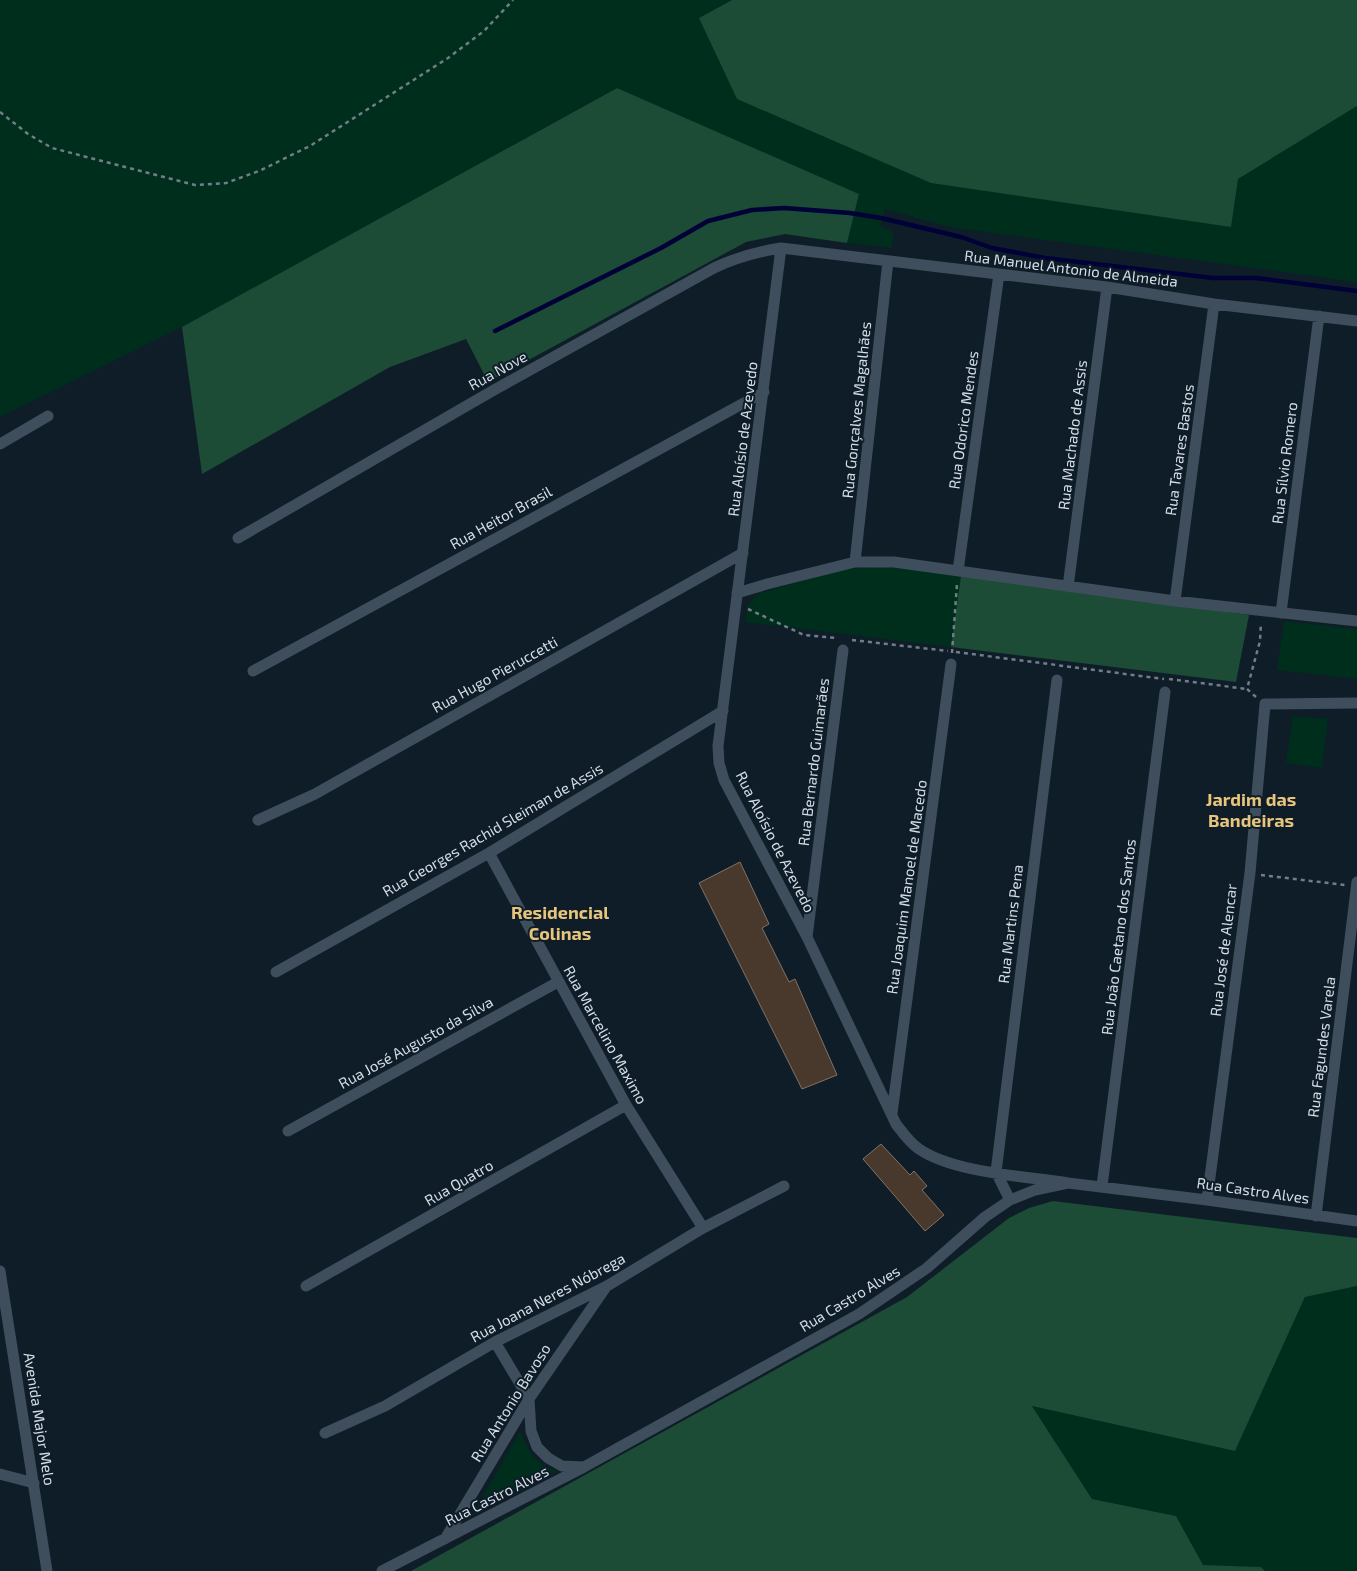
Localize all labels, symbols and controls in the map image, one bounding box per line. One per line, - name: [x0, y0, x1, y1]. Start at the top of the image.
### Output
- street label: Rua Manuel Antonio de Almeida: [963, 246, 1179, 290]
- street label: Rua Gonçalves Magalhães: [838, 321, 875, 499]
- street label: Rua Nove: [465, 347, 530, 394]
- street label: Rua Odorico Mendes: [944, 350, 982, 490]
- street label: Rua Machado de Assis: [1054, 359, 1090, 511]
- street label: Rua Aloísio de Azevedo: [724, 360, 760, 517]
- street label: Rua Tavares Bastos: [1161, 383, 1197, 517]
- street label: Rua Sílvio Romero: [1268, 401, 1300, 525]
- street label: Rua Heitor Brasil: [446, 481, 555, 553]
- street label: Rua Hugo Pieruccetti: [428, 632, 561, 716]
- street label: Rua Bernardo Guimarães: [794, 677, 832, 847]
- street label: Rua Georges Rachid Sleiman de Assis: [379, 758, 606, 900]
- street label: Rua Aloísio de Azevedo: [732, 768, 819, 915]
- street label: Rua Joaquim Manoel de Macedo: [882, 779, 930, 995]
- district label: Jardim das Bandeiras: [1206, 788, 1296, 831]
- street label: Rua João Caetano dos Santos: [1097, 838, 1139, 1036]
- street label: Rua Martins Pena: [994, 863, 1026, 984]
- street label: Rua José de Alencar: [1206, 883, 1240, 1017]
- district label: Residencial Colinas: [511, 901, 609, 944]
- street label: Rua Marcelino Maximo: [560, 962, 651, 1107]
- street label: Rua Fagundes Varela: [1303, 975, 1339, 1118]
- street label: Rua José Augusto da Silva: [335, 992, 496, 1092]
- street label: Rua Quatro: [421, 1155, 497, 1210]
- street label: Rua Castro Alves: [1196, 1173, 1311, 1207]
- street label: Rua Joana Neres Nóbrega: [467, 1249, 628, 1346]
- street label: Rua Castro Alves: [796, 1261, 903, 1335]
- street label: Rua Antonio Bavoso: [467, 1340, 554, 1465]
- street label: Avenida Major Melo: [20, 1351, 59, 1487]
- street label: Rua Castro Alves: [442, 1461, 551, 1529]

